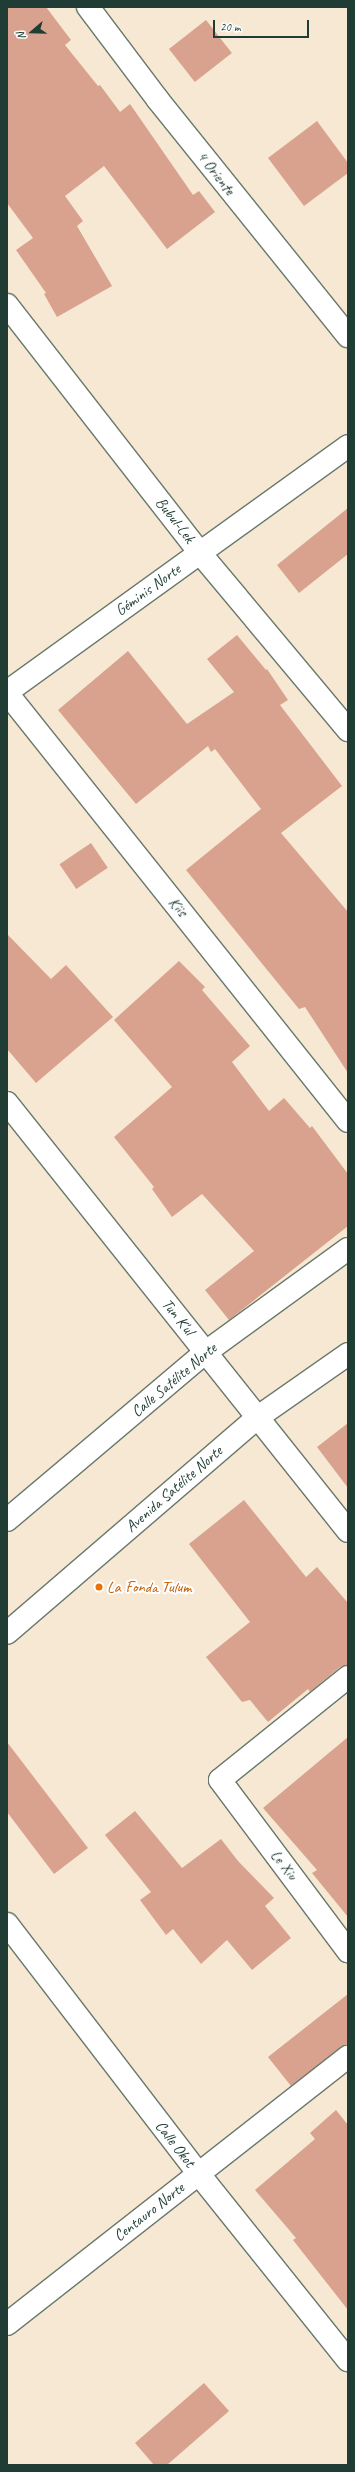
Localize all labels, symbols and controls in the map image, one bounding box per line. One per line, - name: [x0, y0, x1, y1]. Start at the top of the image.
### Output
- north arrow: [12, 12, 52, 52]
- scale bar: [215, 12, 311, 38]
- text: 20 m: [220, 19, 240, 35]
- text: N: [13, 31, 28, 42]
- street label: 4 Oriente: [193, 147, 239, 199]
- street label: Bubul-Lek: [151, 493, 199, 547]
- street label: Géminis Norte: [112, 560, 184, 620]
- street label: Kiis: [164, 893, 192, 921]
- street label: Tun K'ul: [157, 1295, 199, 1339]
- street label: Calle Satélite Norte: [127, 1339, 221, 1421]
- street label: Avenida Satélite Norte: [122, 1442, 226, 1536]
- place label: La Fonda Tulum: [107, 1577, 191, 1597]
- marker: La Fonda Tulum: [94, 1582, 104, 1592]
- street label: Le Xiu: [266, 1846, 302, 1884]
- street label: Calle Okot: [151, 2117, 199, 2171]
- street label: Centauro Norte: [110, 2178, 188, 2246]

